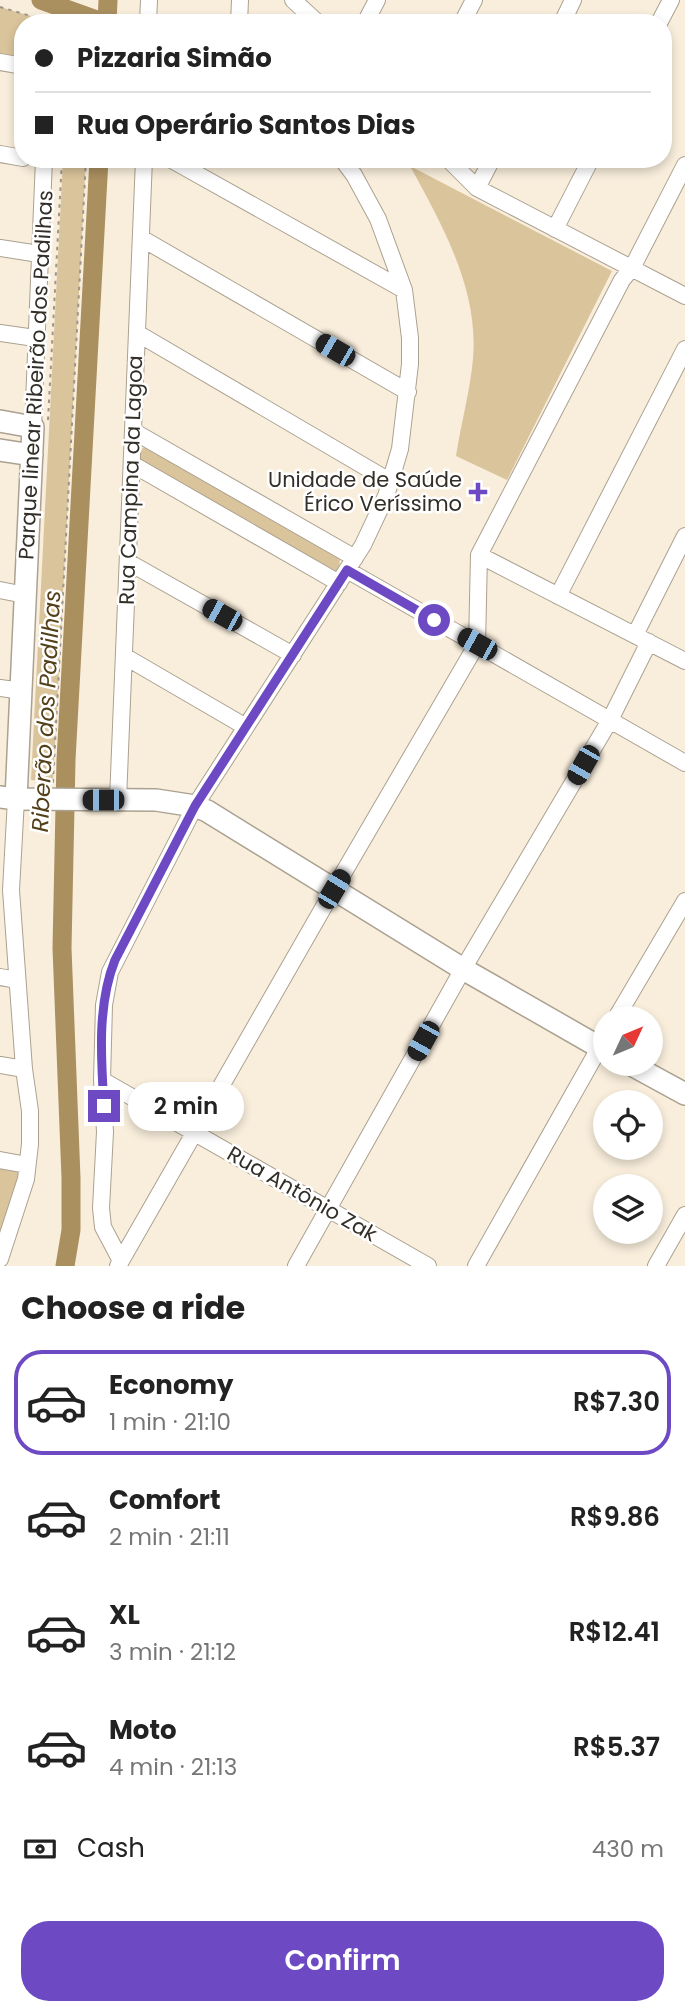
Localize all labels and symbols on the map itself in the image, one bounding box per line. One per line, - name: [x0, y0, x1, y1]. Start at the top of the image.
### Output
- street label: Parque linear Ribeirão dos Padilhas: [11, 189, 60, 560]
- car: [312, 330, 359, 370]
- street label: Rua Campina da Lagoa: [112, 355, 149, 605]
- place label: Unidade de Saúde Érico Veríssimo: [268, 465, 462, 518]
- marker: Unidade de Saúde Érico Veríssimo: [468, 482, 488, 502]
- water label: Riberão dos Padilhas: [24, 589, 68, 833]
- car: [199, 596, 246, 634]
- route start: [418, 604, 450, 636]
- car: [454, 625, 501, 663]
- car: [564, 742, 603, 788]
- car: [83, 790, 125, 811]
- car: [315, 866, 354, 912]
- north arrow: [593, 1006, 663, 1076]
- car: [404, 1018, 443, 1064]
- callout: 2 min: [128, 1082, 244, 1130]
- route end: [88, 1090, 120, 1122]
- street label: Rua Antônio Zak: [222, 1139, 383, 1248]

